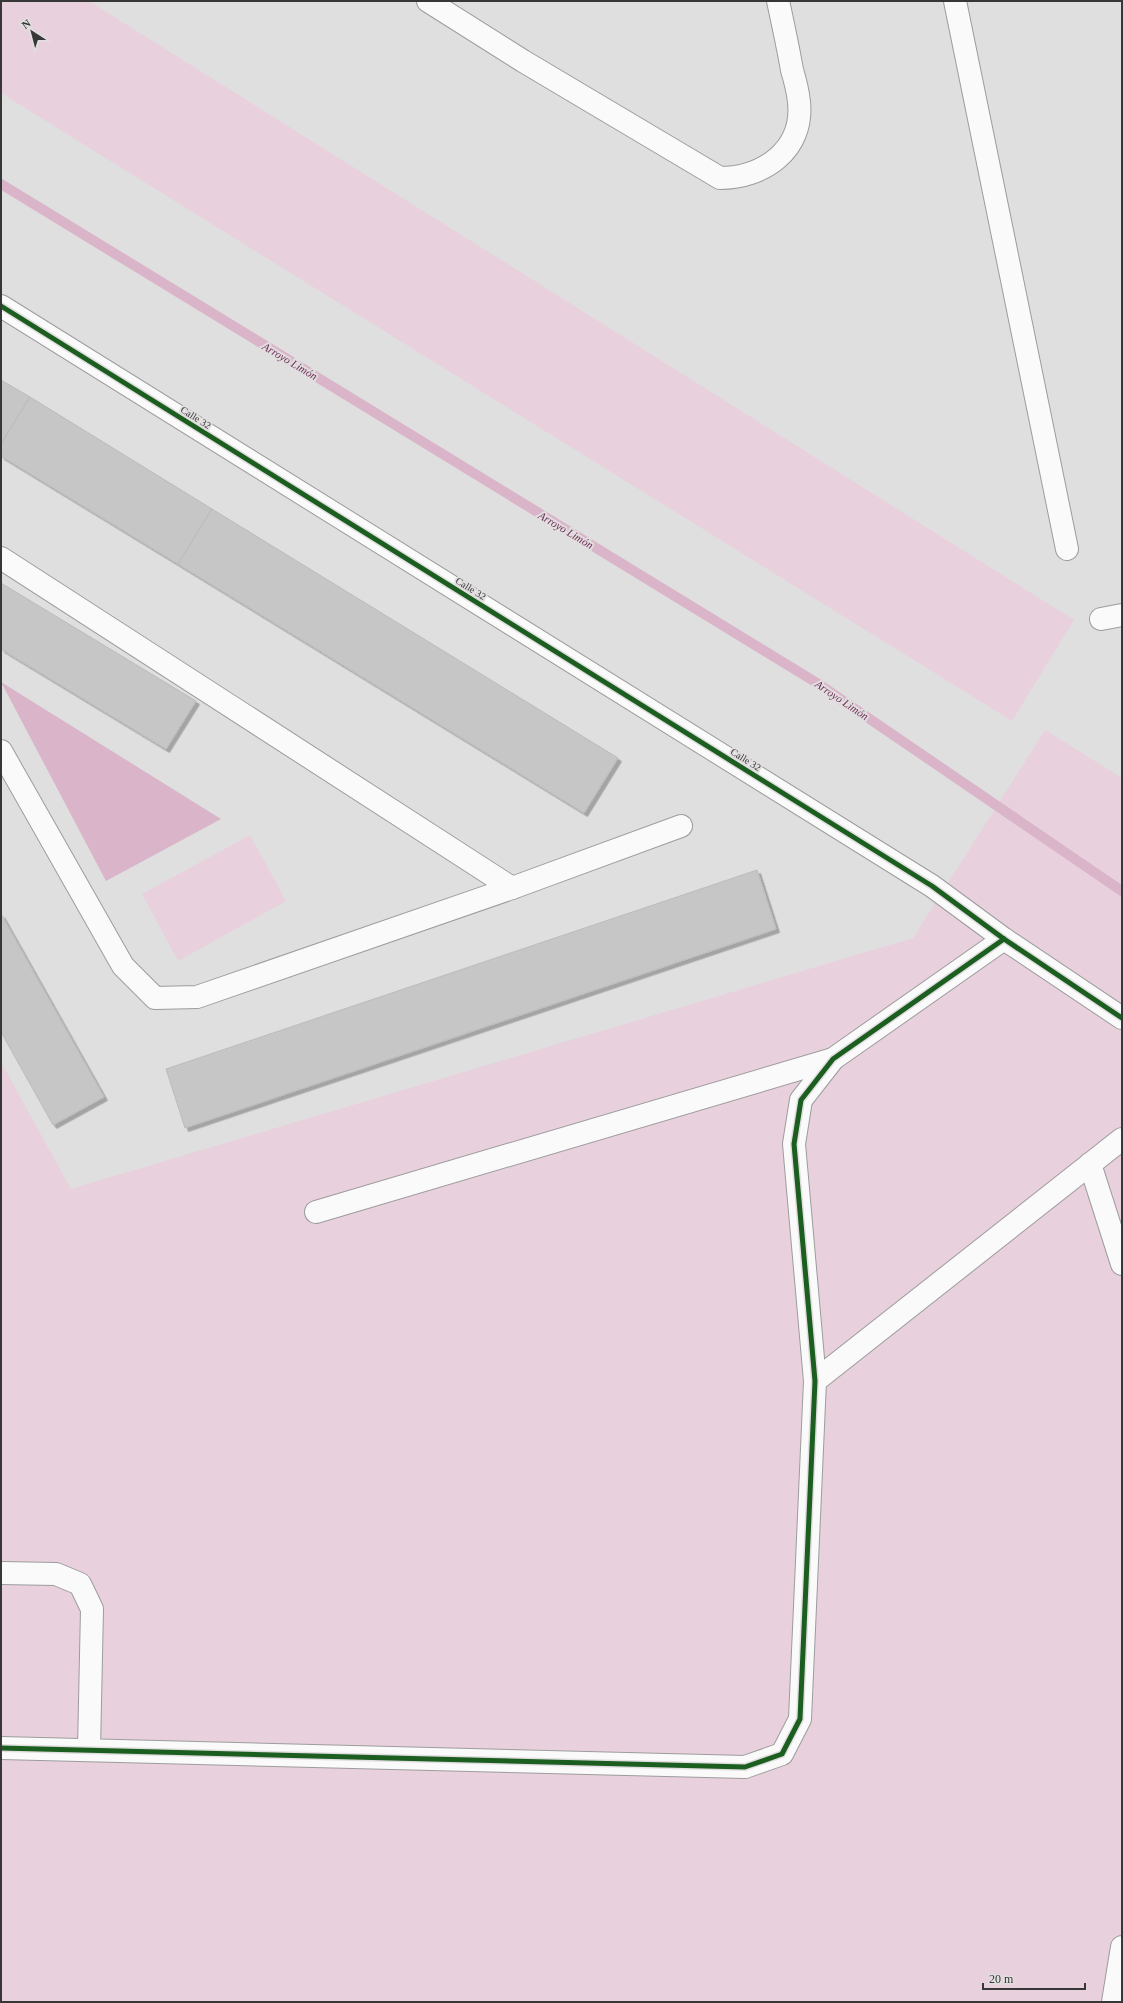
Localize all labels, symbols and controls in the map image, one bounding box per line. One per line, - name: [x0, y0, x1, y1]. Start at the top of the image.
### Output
- north arrow: [12, 12, 52, 52]
- text: N: [19, 17, 33, 31]
- water label: Arroyo Limón: [260, 339, 320, 382]
- street label: Calle 32: [179, 404, 213, 431]
- water label: Arroyo Limón: [536, 508, 596, 551]
- street label: Calle 32: [454, 575, 488, 602]
- water label: Arroyo Limón: [812, 677, 871, 722]
- street label: Calle 32: [729, 746, 763, 773]
- scale bar: [983, 1965, 1085, 1991]
- text: 20 m: [989, 1972, 1014, 1986]

